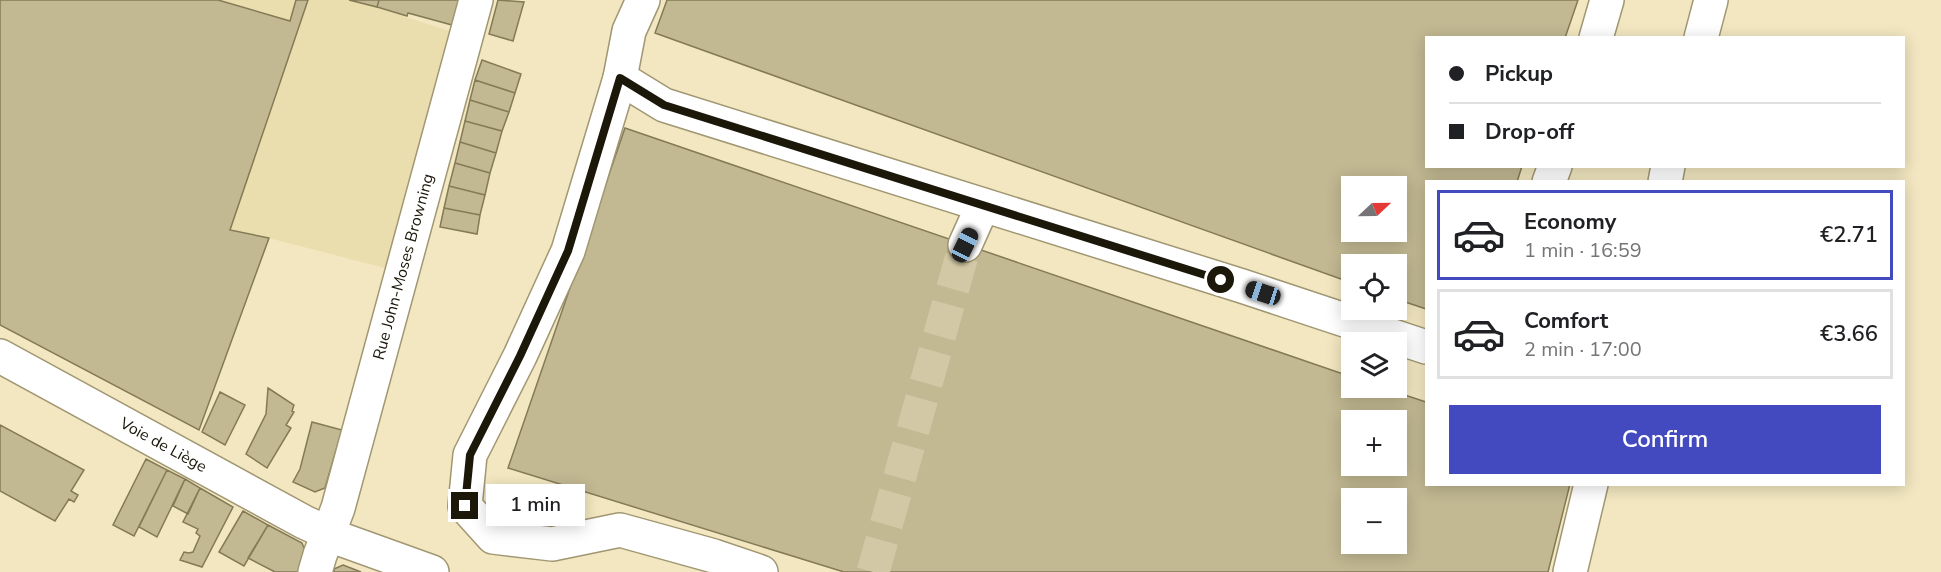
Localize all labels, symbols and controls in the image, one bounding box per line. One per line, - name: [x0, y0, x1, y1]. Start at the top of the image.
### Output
- text: Pickup: [1485, 59, 1553, 89]
- text: Drop-off: [1485, 117, 1574, 147]
- street label: Rue John-Moses Browning: [368, 171, 439, 362]
- north arrow: [1341, 176, 1407, 242]
- map controls: [1341, 176, 1407, 554]
- text: Economy: [1524, 207, 1616, 237]
- icon: car: [1452, 208, 1506, 262]
- text: €2.71: [1820, 220, 1878, 250]
- car: [949, 225, 981, 265]
- text: 1 min · 16:59: [1524, 237, 1642, 264]
- button: locate: [1341, 254, 1407, 320]
- route start: [1207, 266, 1234, 293]
- car: [1243, 279, 1283, 307]
- text: Comfort: [1524, 306, 1608, 336]
- icon: car: [1452, 307, 1506, 361]
- text: €3.66: [1820, 319, 1878, 349]
- button: layers: [1341, 332, 1407, 398]
- text: 2 min · 17:00: [1524, 336, 1642, 363]
- button: Confirm: [1449, 405, 1881, 474]
- button: +: [1341, 410, 1407, 476]
- street label: Voie de Liège: [115, 412, 211, 478]
- callout: 1 min: [486, 485, 585, 527]
- button: −: [1341, 488, 1407, 554]
- text: 1 min: [510, 491, 561, 518]
- route end: [451, 492, 478, 519]

